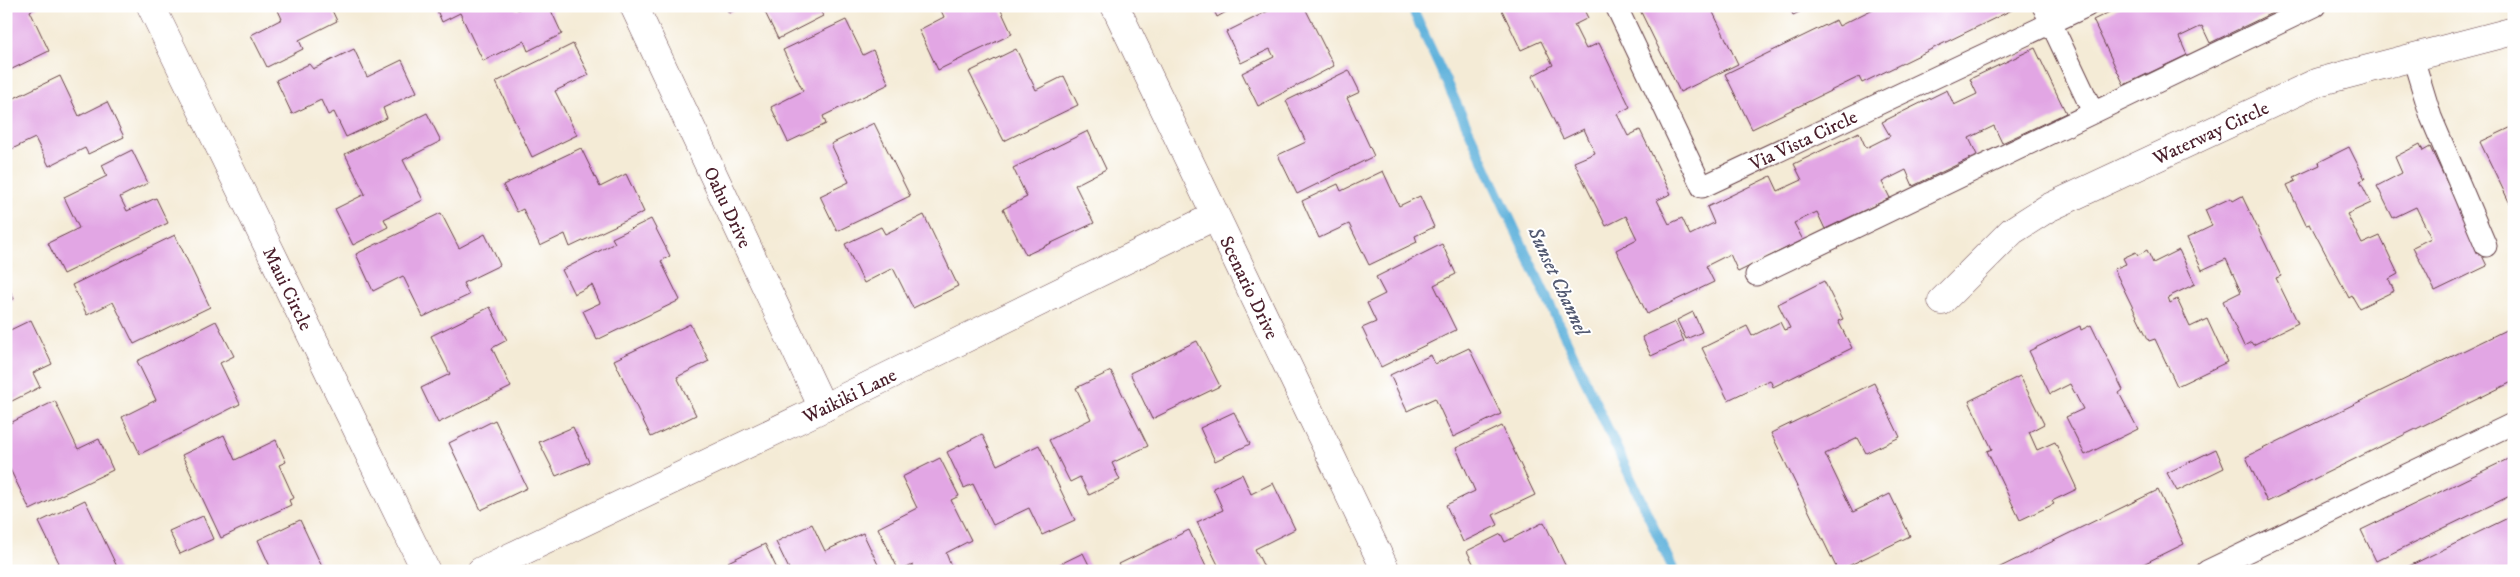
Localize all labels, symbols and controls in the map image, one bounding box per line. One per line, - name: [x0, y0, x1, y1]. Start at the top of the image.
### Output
- street label: Waterway Circle: [2149, 97, 2273, 171]
- street label: Via Vista Circle: [1745, 106, 1861, 177]
- street label: Oahu Drive: [698, 163, 756, 252]
- water label: Sunset Channel: [1521, 222, 1594, 342]
- street label: Scenario Drive: [1214, 233, 1283, 343]
- street label: Maui Circle: [257, 244, 317, 335]
- street label: Waikiki Lane: [798, 364, 901, 429]

